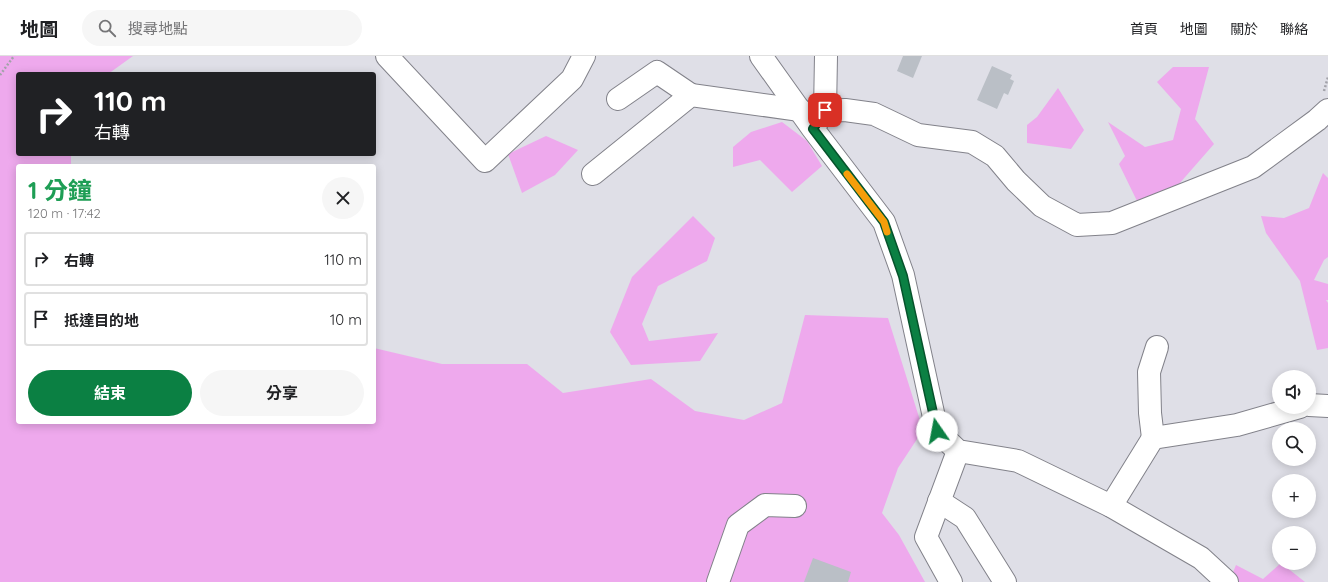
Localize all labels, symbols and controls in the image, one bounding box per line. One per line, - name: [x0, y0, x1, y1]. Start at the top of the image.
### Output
- search box: [82, 10, 362, 46]
- text: 地圖: [20, 17, 58, 41]
- icon: search: [96, 17, 118, 39]
- text: 搜尋地點: [128, 19, 188, 38]
- text: 首頁: [1130, 20, 1158, 38]
- text: 地圖: [1180, 20, 1208, 38]
- text: 關於: [1230, 20, 1258, 38]
- text: 聯絡: [1280, 20, 1308, 38]
- text: 110 m: [94, 83, 167, 118]
- icon: right: [28, 88, 80, 140]
- pin: [808, 93, 842, 127]
- icon: arrive: [814, 99, 836, 121]
- text: 右轉: [94, 121, 130, 144]
- text: 1 分鐘: [28, 175, 92, 205]
- button: close: [322, 177, 364, 219]
- text: 120 m · 17:42: [28, 205, 101, 221]
- icon: right: [30, 248, 52, 270]
- text: 110 m: [324, 250, 362, 269]
- text: 右轉: [64, 251, 94, 270]
- icon: arrive: [30, 308, 52, 330]
- text: 10 m: [330, 310, 362, 329]
- text: 抵達目的地: [64, 311, 139, 330]
- button: 結束: [28, 370, 192, 416]
- button: 分享: [200, 370, 364, 416]
- map controls: [1272, 370, 1316, 570]
- button: sound: [1272, 370, 1316, 414]
- position arrow: [916, 410, 958, 452]
- button: search: [1272, 422, 1316, 466]
- button: +: [1272, 474, 1316, 518]
- button: −: [1272, 526, 1316, 570]

